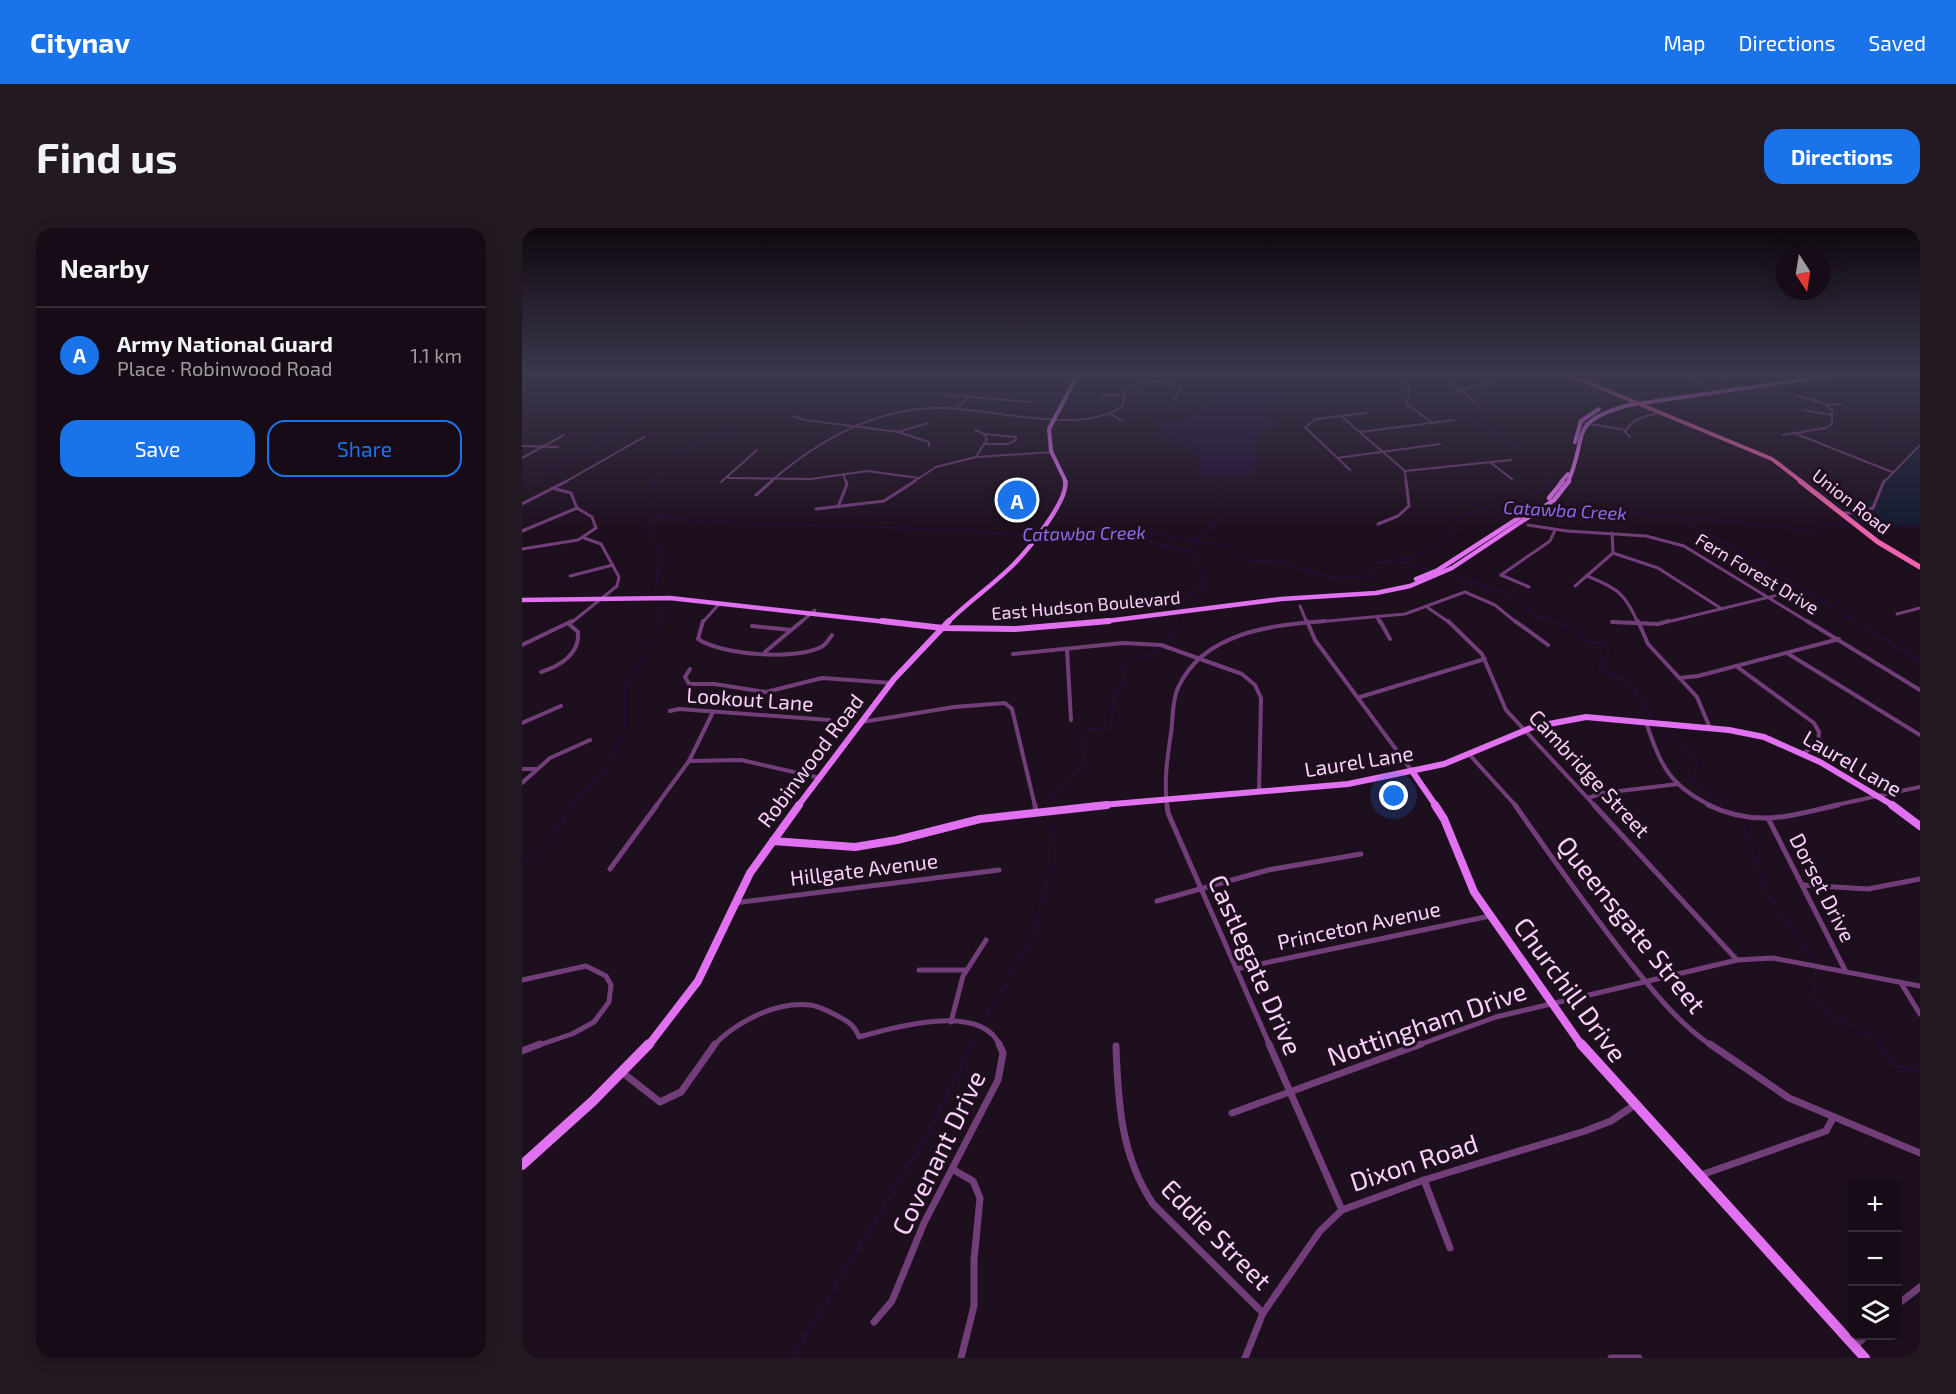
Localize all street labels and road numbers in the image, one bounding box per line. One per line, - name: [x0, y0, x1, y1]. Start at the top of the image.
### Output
- street label: Union Road: [1808, 464, 1895, 539]
- street label: Fern Forest Drive: [1692, 528, 1823, 619]
- street label: East Hudson Boulevard: [990, 586, 1181, 624]
- street label: Lookout Lane: [686, 682, 815, 715]
- street label: Robinwood Road: [752, 689, 868, 832]
- street label: Cambridge Street: [1525, 704, 1656, 842]
- street label: Laurel Lane: [1799, 724, 1907, 801]
- street label: Laurel Lane: [1303, 740, 1415, 781]
- street label: Queensgate Street: [1551, 829, 1713, 1019]
- street label: Dorset Drive: [1785, 829, 1861, 946]
- street label: Hillgate Avenue: [789, 847, 939, 890]
- street label: Castlegate Drive: [1203, 870, 1310, 1059]
- street label: Princeton Avenue: [1275, 895, 1443, 954]
- street label: Churchill Drive: [1508, 911, 1634, 1068]
- street label: Nottingham Drive: [1323, 974, 1530, 1071]
- street label: Covenant Drive: [884, 1065, 991, 1240]
- street label: Dixon Road: [1346, 1126, 1481, 1197]
- street label: Eddie Street: [1156, 1172, 1279, 1295]

